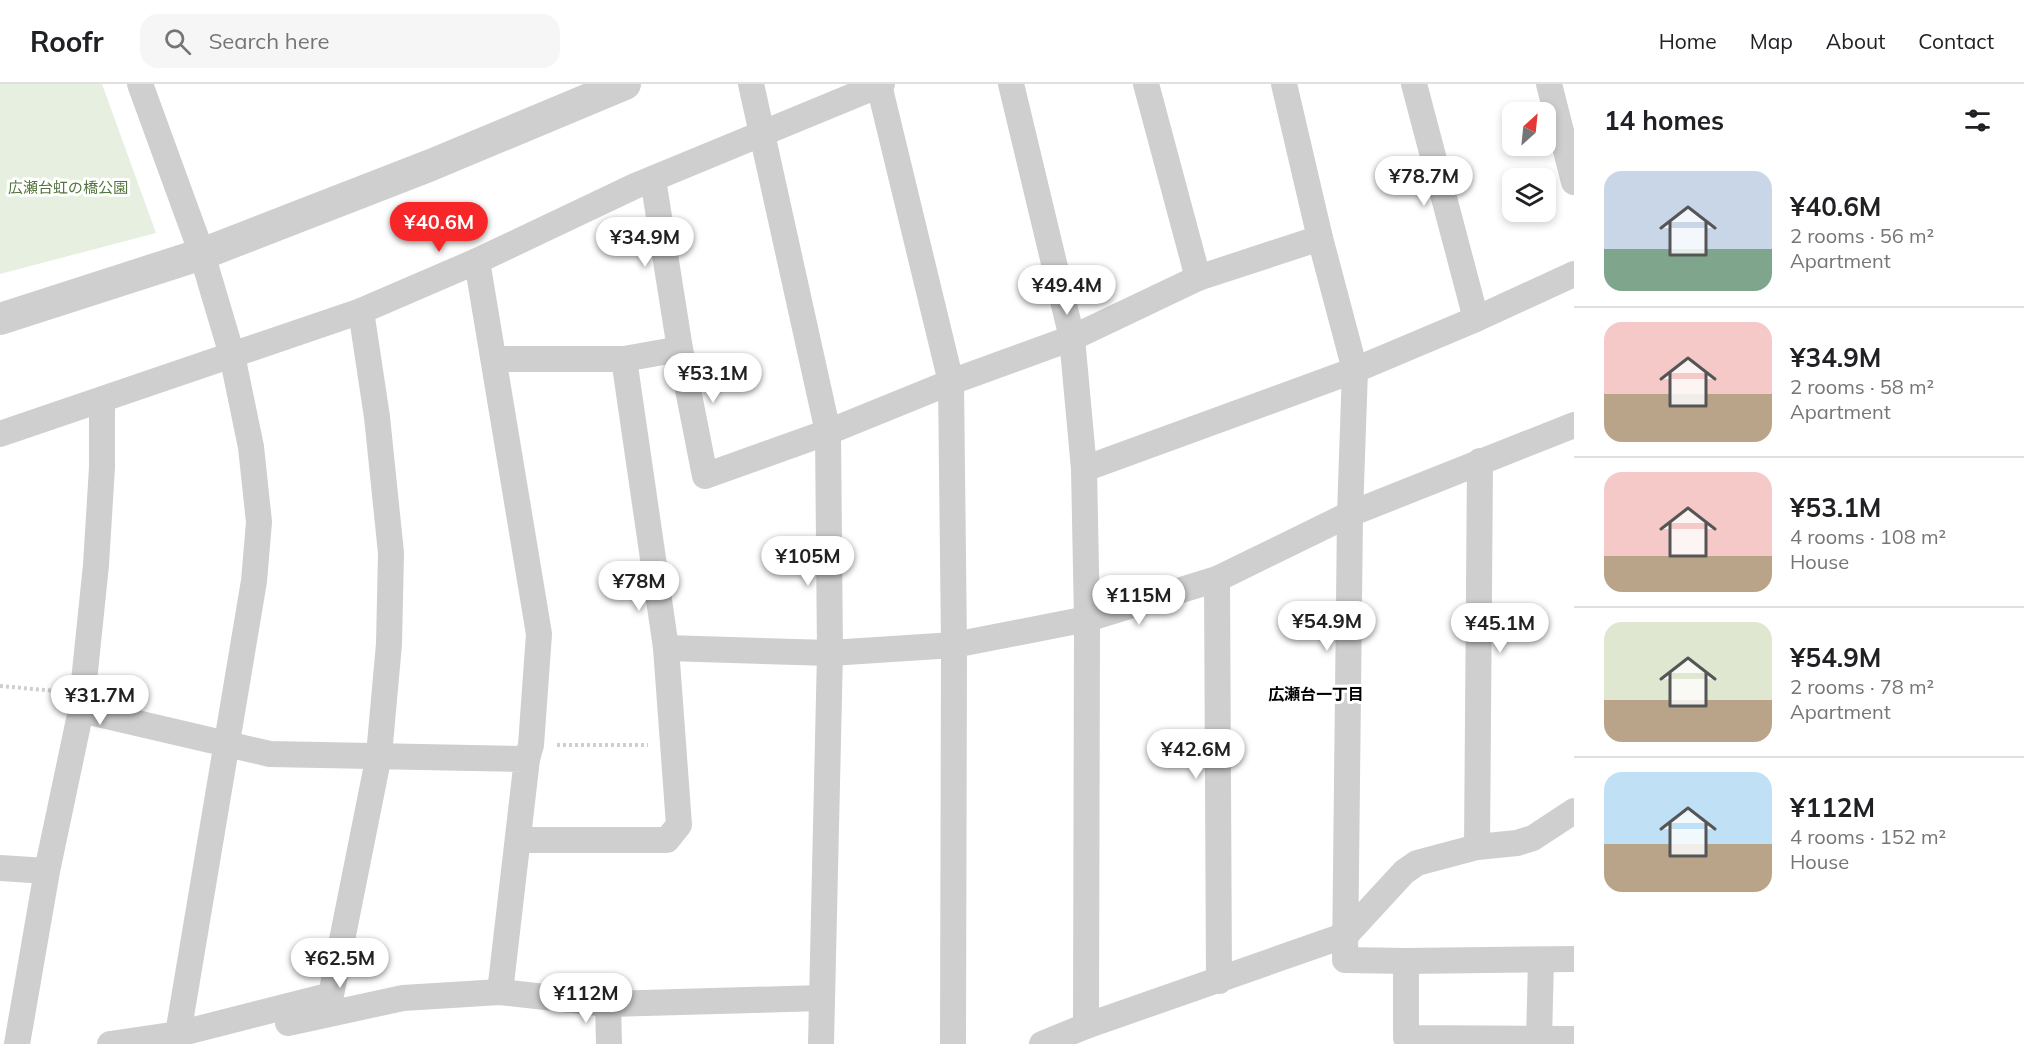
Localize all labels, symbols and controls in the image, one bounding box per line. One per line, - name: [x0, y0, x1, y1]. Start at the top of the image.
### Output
- search box: [140, 14, 560, 68]
- text: Roofr: [30, 24, 104, 59]
- icon: search: [161, 25, 194, 58]
- text: Search here: [209, 27, 330, 55]
- text: Home: [1659, 28, 1717, 54]
- text: Map: [1750, 28, 1793, 54]
- text: About: [1826, 28, 1885, 54]
- text: Contact: [1918, 28, 1994, 54]
- north arrow: [1502, 102, 1556, 156]
- map controls: [1502, 102, 1556, 222]
- text: 14 homes: [1604, 104, 1724, 137]
- icon: filters: [1961, 104, 1994, 137]
- pin: ¥78.7M: [1375, 156, 1473, 207]
- text: ¥78.7M: [1389, 163, 1459, 188]
- button: layers: [1502, 168, 1556, 222]
- park label: 広瀬台虹の橋公園: [8, 178, 128, 197]
- text: ¥40.6M: [1790, 190, 1881, 223]
- icon: home: [1652, 195, 1724, 267]
- pin: ¥40.6M: [390, 202, 488, 253]
- text: ¥40.6M: [404, 209, 474, 234]
- pin: ¥34.9M: [596, 217, 694, 268]
- text: 2 rooms · 56 m²: [1790, 223, 1934, 248]
- text: ¥34.9M: [610, 224, 680, 249]
- text: Apartment: [1790, 248, 1891, 273]
- pin: ¥49.4M: [1018, 265, 1116, 316]
- text: ¥49.4M: [1032, 272, 1102, 297]
- text: ¥34.9M: [1790, 341, 1881, 374]
- icon: home: [1652, 346, 1724, 418]
- pin: ¥53.1M: [664, 353, 762, 404]
- text: ¥53.1M: [678, 360, 748, 385]
- text: 2 rooms · 58 m²: [1790, 374, 1934, 399]
- text: Apartment: [1790, 399, 1891, 424]
- text: ¥53.1M: [1790, 491, 1881, 524]
- icon: home: [1652, 496, 1724, 568]
- text: 4 rooms · 108 m²: [1790, 524, 1946, 549]
- pin: ¥105M: [766, 536, 850, 587]
- text: ¥105M: [775, 543, 841, 568]
- text: House: [1790, 549, 1849, 574]
- pin: ¥78M: [603, 561, 675, 612]
- text: ¥78M: [612, 568, 666, 593]
- pin: ¥115M: [1097, 575, 1181, 626]
- text: ¥115M: [1106, 582, 1172, 607]
- pin: ¥54.9M: [1278, 601, 1376, 652]
- pin: ¥45.1M: [1451, 603, 1549, 654]
- text: ¥54.9M: [1292, 608, 1362, 633]
- text: ¥45.1M: [1465, 610, 1535, 635]
- text: ¥54.9M: [1790, 641, 1881, 674]
- icon: home: [1652, 646, 1724, 718]
- text: 2 rooms · 78 m²: [1790, 674, 1934, 699]
- pin: ¥31.7M: [51, 675, 149, 726]
- text: ¥31.7M: [65, 682, 135, 707]
- district label: 広瀬台一丁目: [1268, 684, 1364, 704]
- text: Apartment: [1790, 699, 1891, 724]
- pin: ¥42.6M: [1147, 729, 1245, 780]
- text: ¥42.6M: [1161, 736, 1231, 761]
- text: ¥112M: [1790, 791, 1875, 824]
- icon: home: [1652, 796, 1724, 868]
- text: 4 rooms · 152 m²: [1790, 824, 1946, 849]
- text: House: [1790, 849, 1849, 874]
- pin: ¥62.5M: [291, 938, 389, 989]
- text: ¥62.5M: [305, 945, 375, 970]
- pin: ¥112M: [544, 973, 628, 1024]
- text: ¥112M: [553, 980, 619, 1005]

